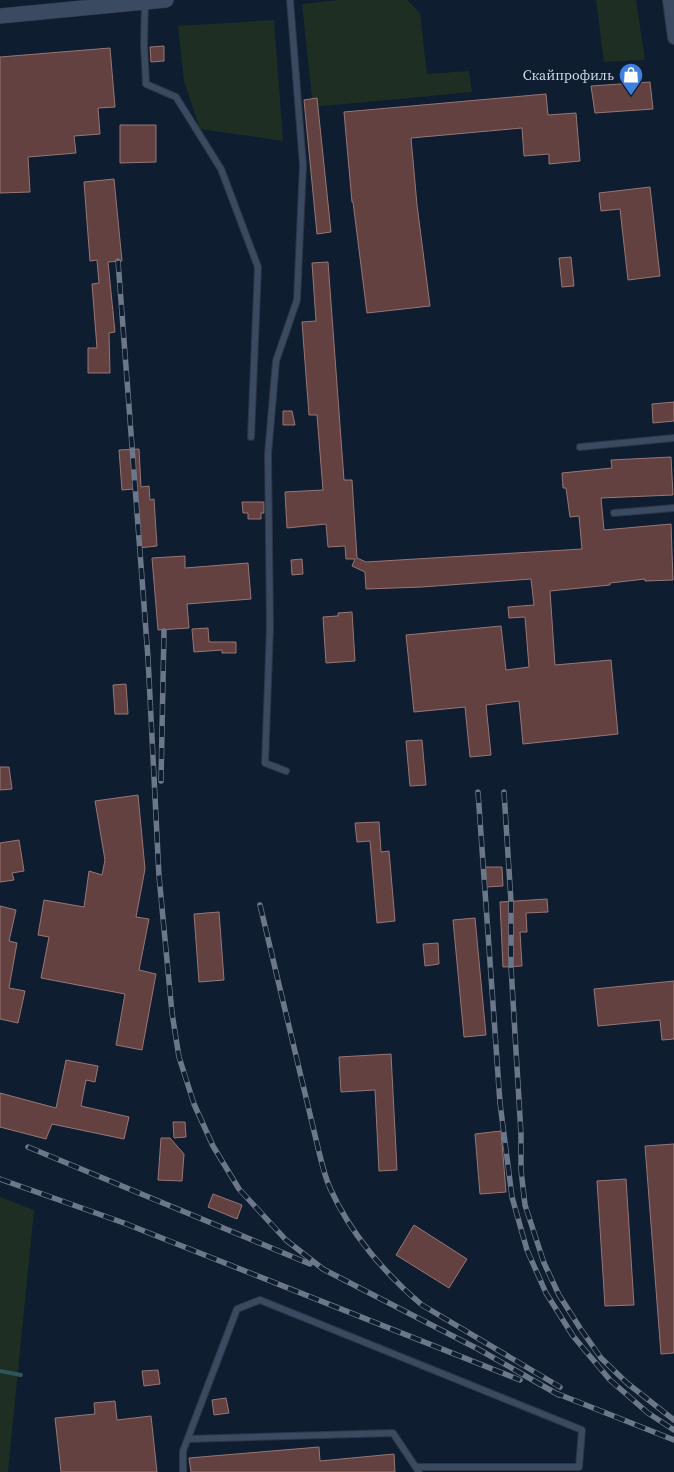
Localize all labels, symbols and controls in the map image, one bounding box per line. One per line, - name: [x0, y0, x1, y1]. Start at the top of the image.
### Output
- shop icon: Скайпрофиль: [618, 62, 644, 96]
- place label: Скайпрофиль: [523, 65, 614, 85]

